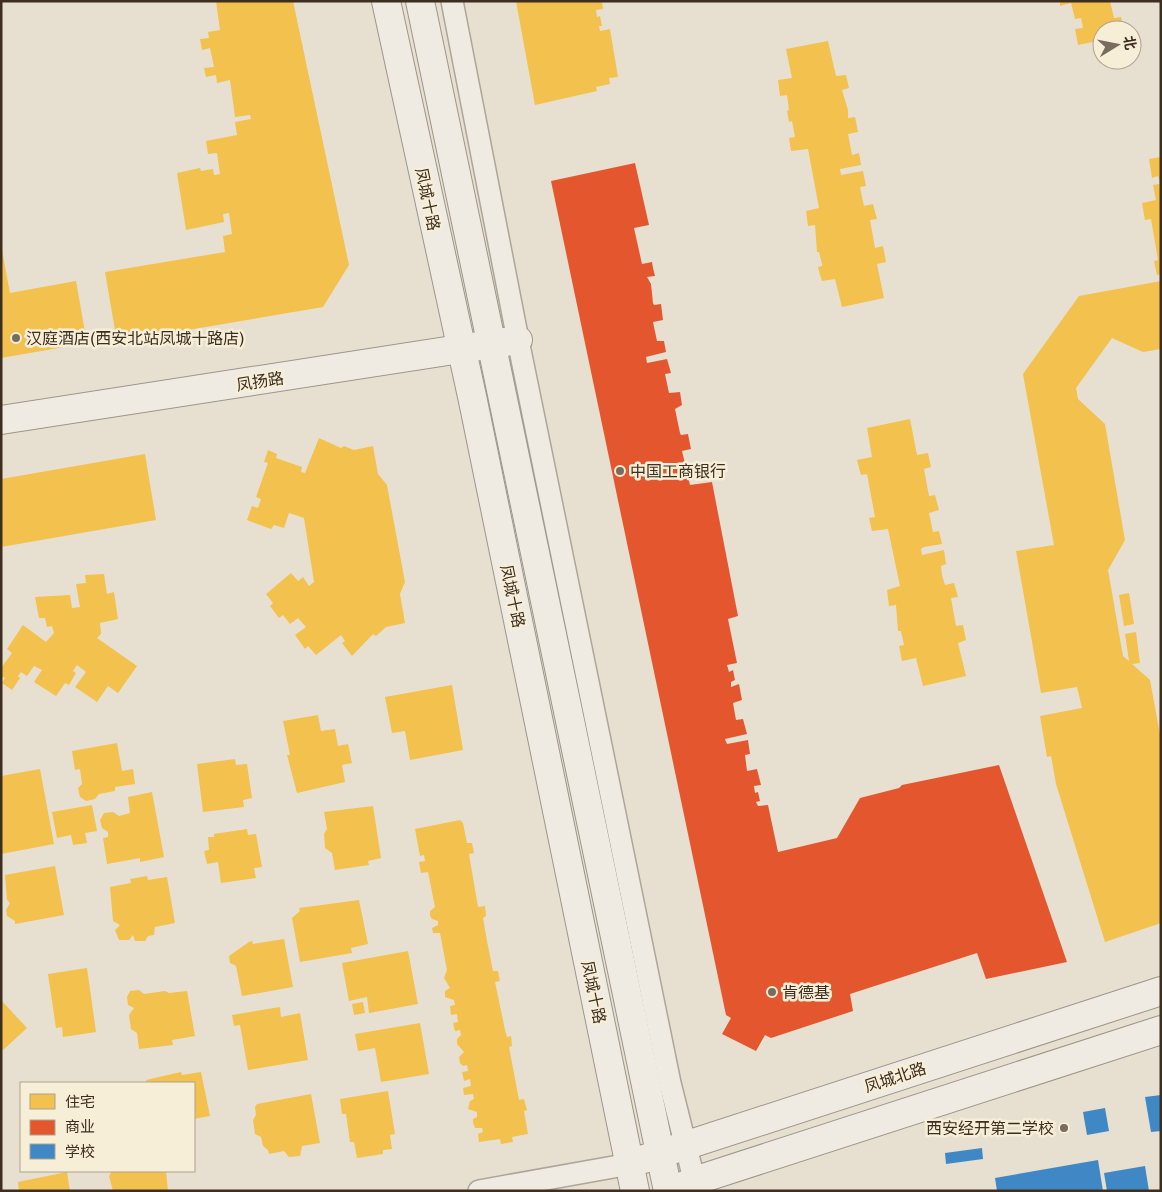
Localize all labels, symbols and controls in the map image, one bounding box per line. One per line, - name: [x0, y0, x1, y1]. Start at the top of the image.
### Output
- north arrow: [1092, 20, 1142, 70]
- text: 北: [1120, 34, 1142, 51]
- street label: 凤城十路: [411, 165, 447, 233]
- place label: 汉庭酒店(西安北站凤城十路店): [26, 325, 245, 349]
- marker: 汉庭酒店(西安北站凤城十路店): [10, 332, 22, 344]
- street label: 凤扬路: [234, 364, 285, 396]
- place label: 中国工商银行: [630, 458, 726, 482]
- marker: 中国工商银行: [614, 465, 626, 477]
- street label: 凤城十路: [496, 562, 532, 630]
- street label: 凤城十路: [577, 958, 613, 1026]
- place label: 肯德基: [782, 979, 830, 1003]
- marker: 肯德基: [766, 986, 778, 998]
- street label: 凤城北路: [861, 1055, 929, 1097]
- legend: [20, 1082, 195, 1172]
- text: 住宅: [65, 1089, 95, 1112]
- text: 商业: [65, 1114, 95, 1137]
- place label: 西安经开第二学校: [926, 1115, 1054, 1139]
- marker: 西安经开第二学校: [1058, 1122, 1070, 1134]
- text: 学校: [65, 1139, 95, 1162]

